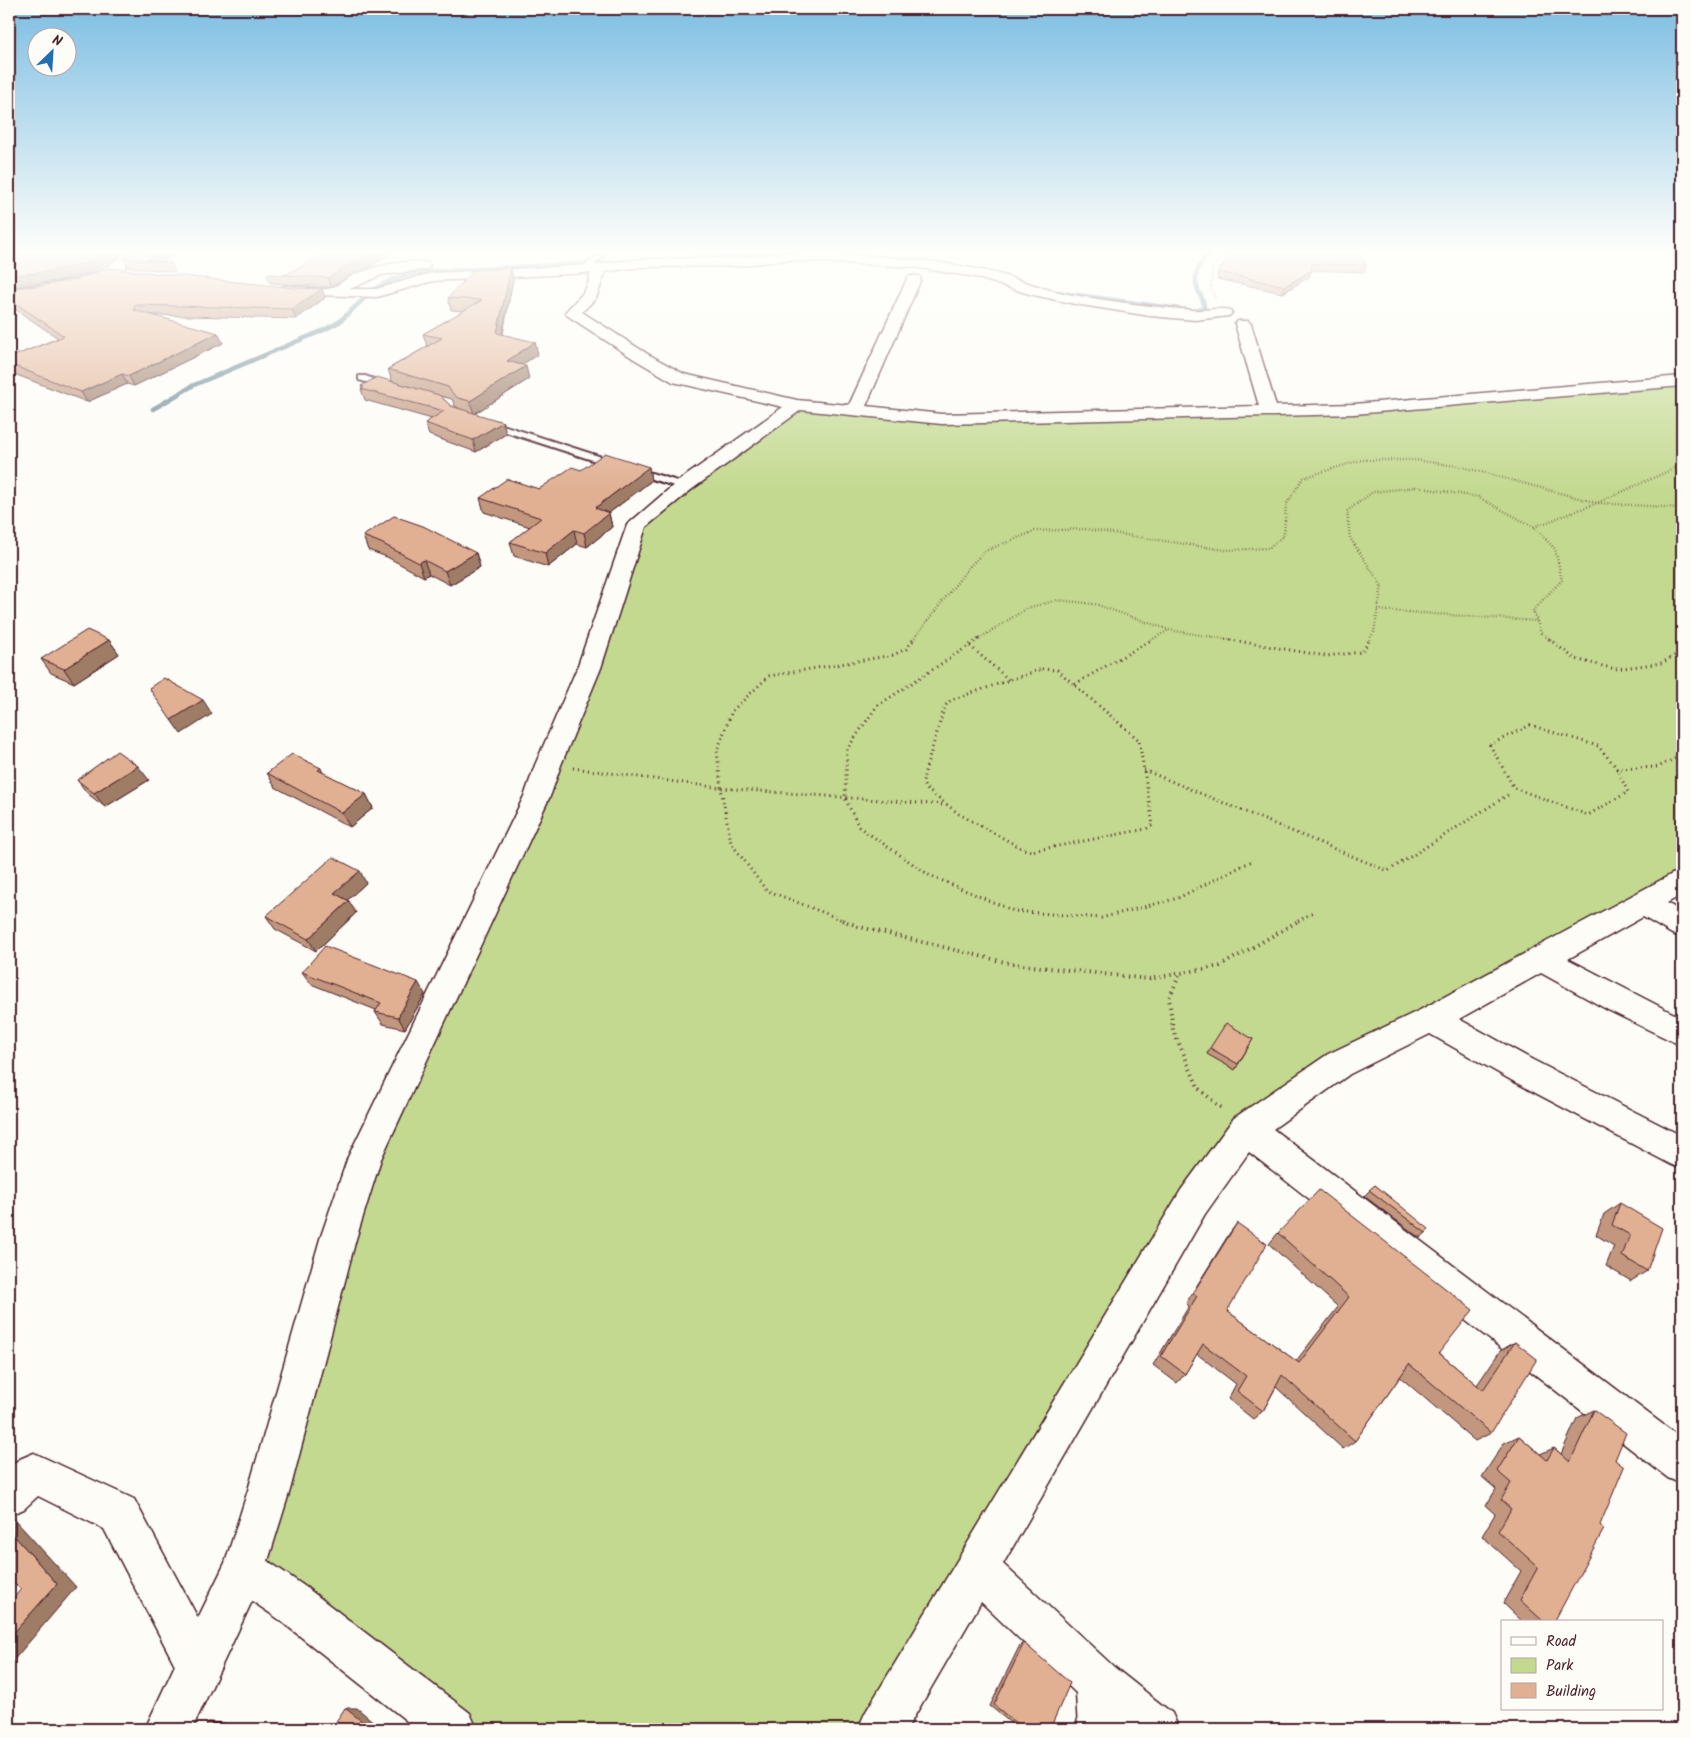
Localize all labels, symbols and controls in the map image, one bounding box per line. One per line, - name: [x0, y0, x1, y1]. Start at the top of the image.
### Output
- north arrow: [28, 28, 78, 78]
- text: N: [48, 29, 66, 53]
- legend: [1501, 1620, 1664, 1710]
- text: Road: [1546, 1630, 1577, 1654]
- text: Park: [1546, 1654, 1574, 1678]
- text: Building: [1546, 1680, 1596, 1704]

